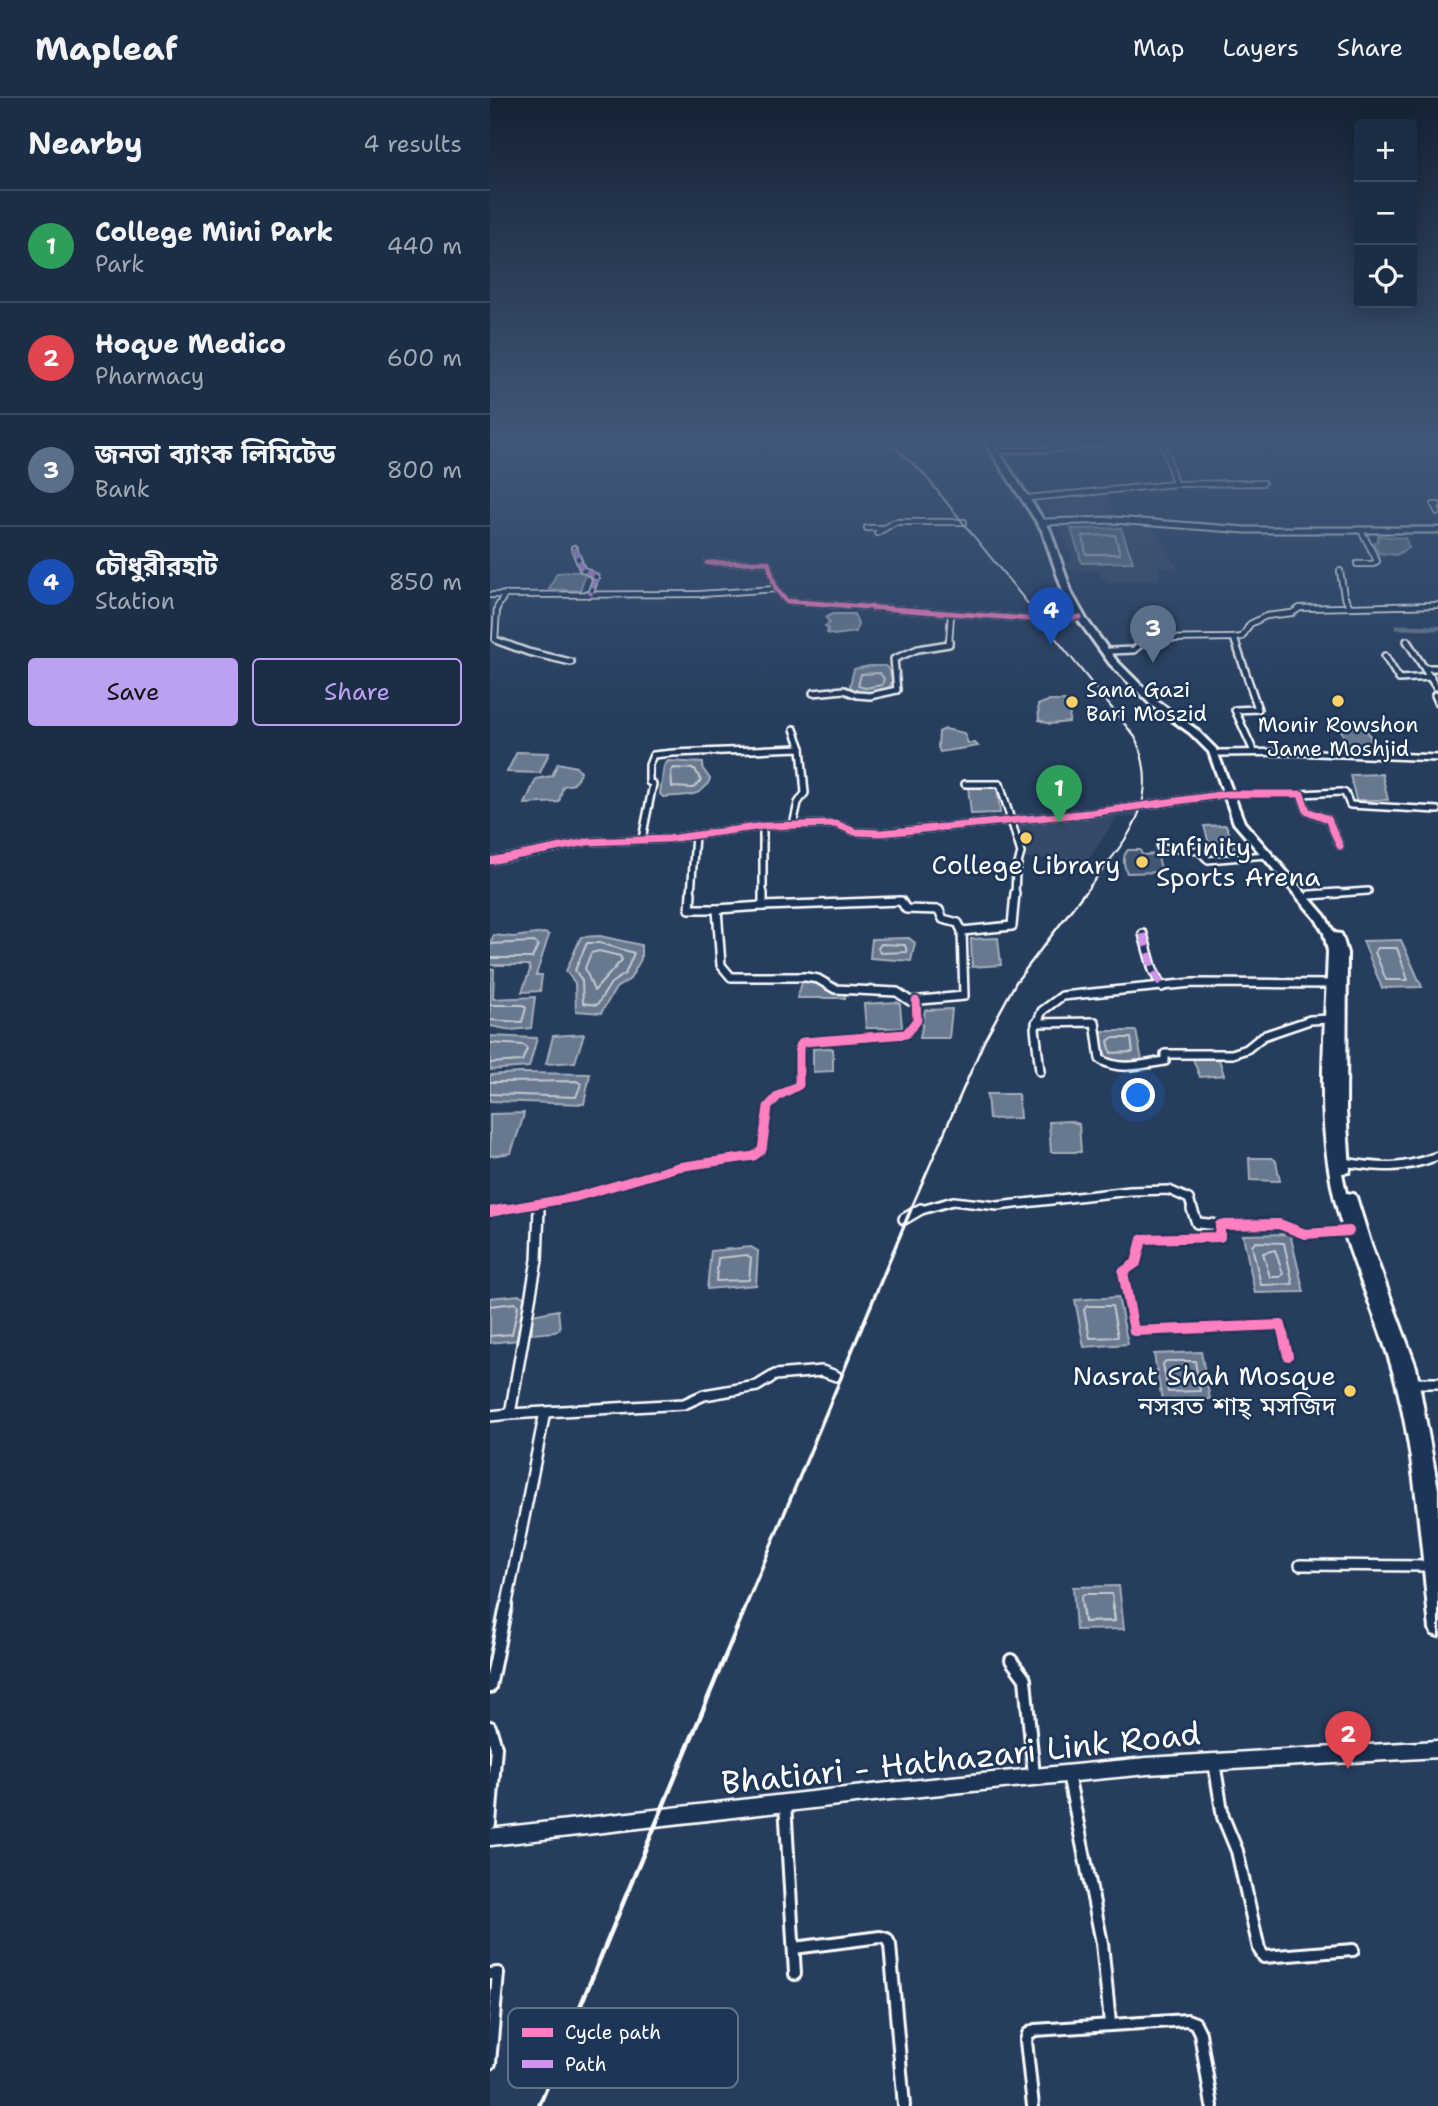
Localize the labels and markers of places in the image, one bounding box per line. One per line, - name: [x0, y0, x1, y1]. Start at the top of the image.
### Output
- pin: 4: [1028, 587, 1074, 645]
- pin: 3: [1130, 605, 1176, 663]
- place label: Sana Gazi Bari Moszid: [1086, 676, 1207, 728]
- marker: Monir Rowshon Jame Moshjid: [1330, 693, 1346, 709]
- marker: Sana Gazi Bari Moszid: [1064, 694, 1080, 710]
- place label: Monir Rowshon Jame Moshjid: [1258, 711, 1419, 763]
- pin: 1: [1036, 765, 1082, 823]
- place label: Infinity Sports Arena: [1156, 829, 1320, 894]
- marker: College Library: [1018, 830, 1034, 846]
- place label: College Library: [932, 847, 1120, 882]
- marker: Infinity Sports Arena: [1134, 854, 1150, 870]
- place label: Nasrat Shah Mosque নসরত শাহ্‌ মসজিদ: [1072, 1358, 1337, 1423]
- marker: Nasrat Shah Mosque নসরত শাহ্‌ মসজিদ: [1342, 1383, 1358, 1399]
- pin: 2: [1325, 1711, 1371, 1769]

